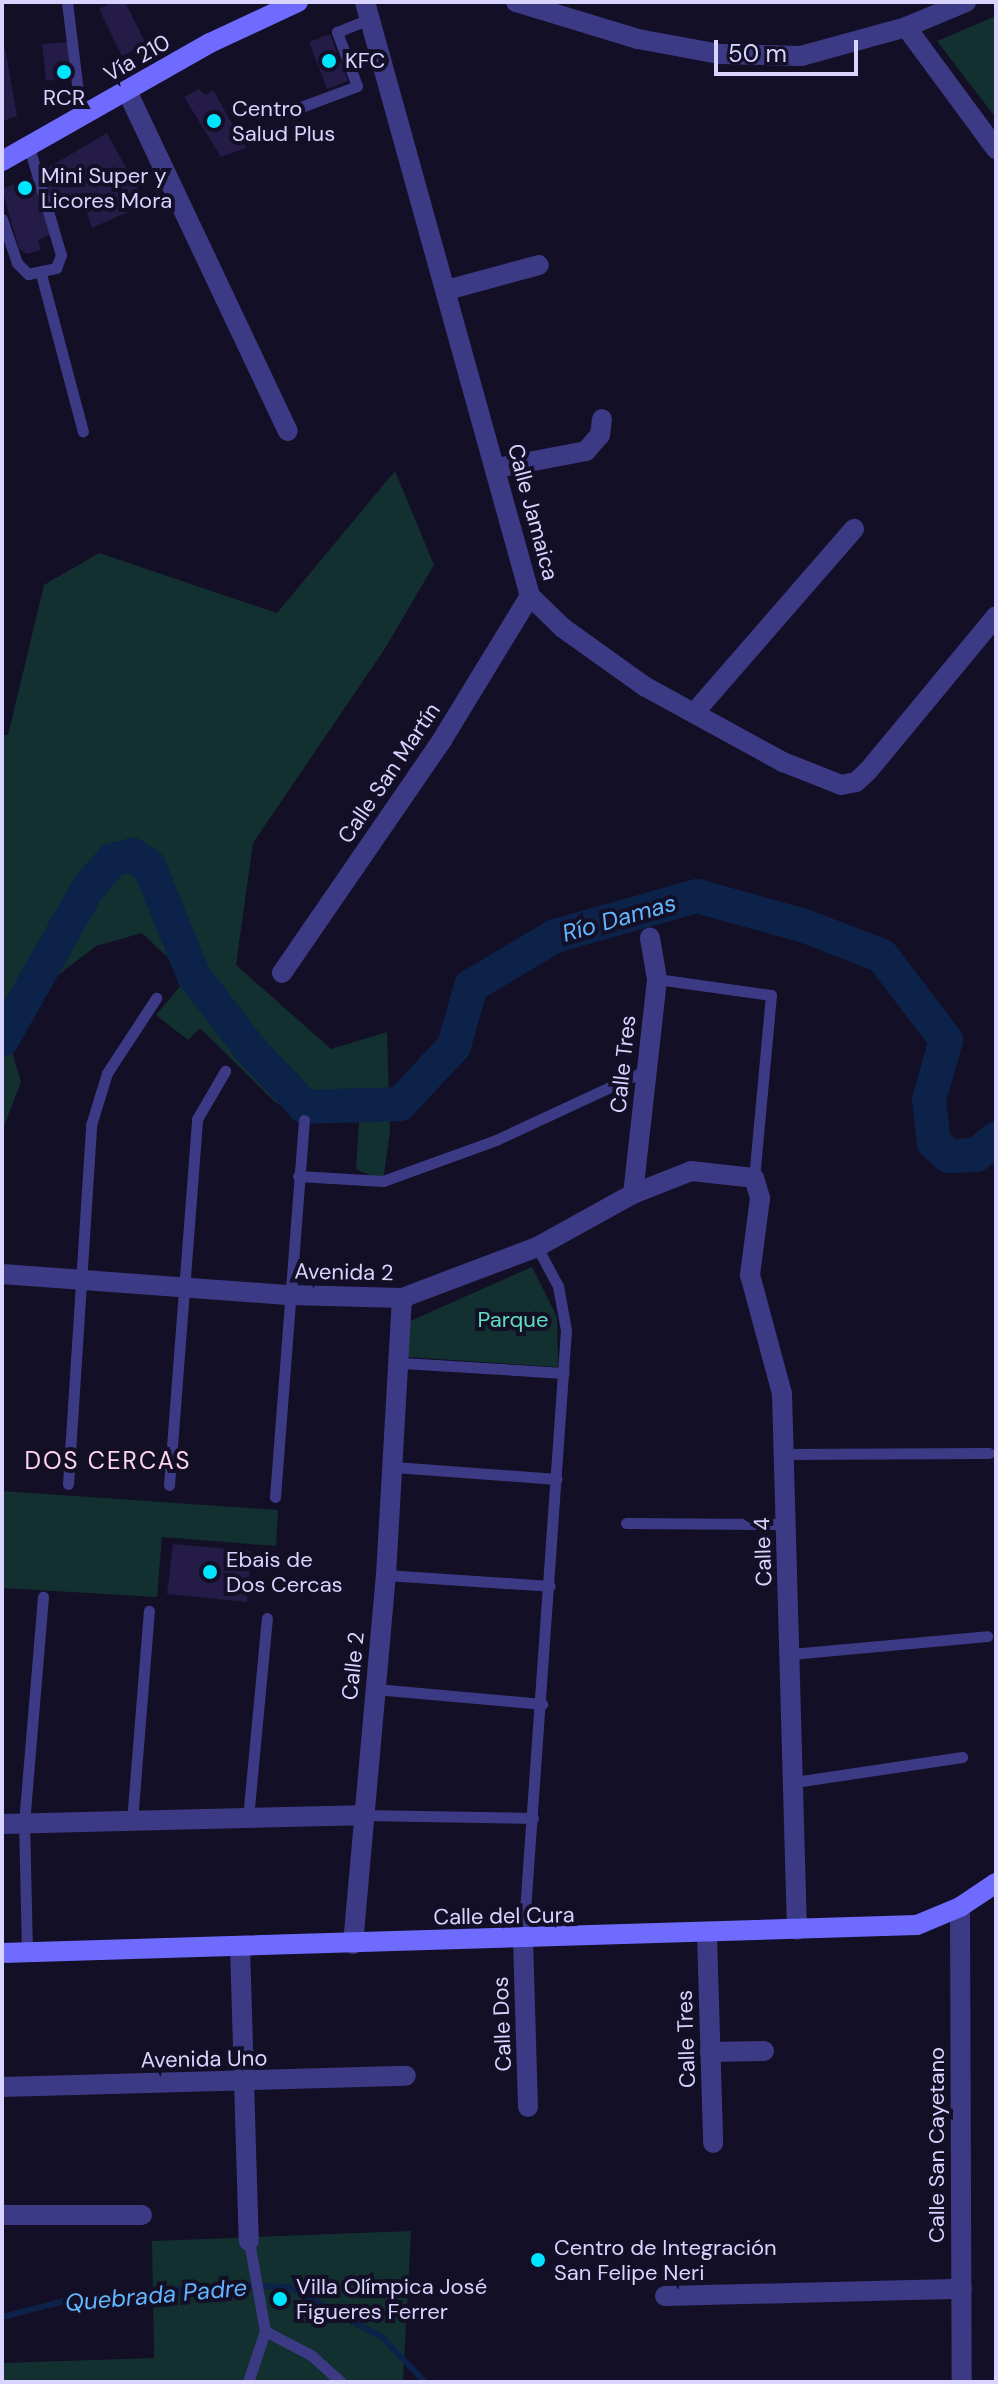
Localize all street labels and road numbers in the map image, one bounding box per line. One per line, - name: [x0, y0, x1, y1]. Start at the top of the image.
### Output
- street label: Vía 210: [99, 29, 175, 87]
- street label: Calle Jamaica: [502, 441, 564, 583]
- street label: Calle San Martín: [332, 698, 446, 848]
- street label: Calle Tres: [605, 1014, 641, 1114]
- street label: Avenida 2: [294, 1258, 394, 1286]
- street label: Calle 4: [749, 1517, 777, 1587]
- street label: Calle 2: [336, 1631, 370, 1701]
- street label: Calle del Cura: [433, 1902, 575, 1930]
- street label: Calle Dos: [487, 1976, 517, 2072]
- street label: Calle Tres: [671, 1989, 701, 2089]
- street label: Avenida Uno: [140, 2045, 268, 2073]
- street label: Calle San Cayetano: [924, 2047, 950, 2243]

